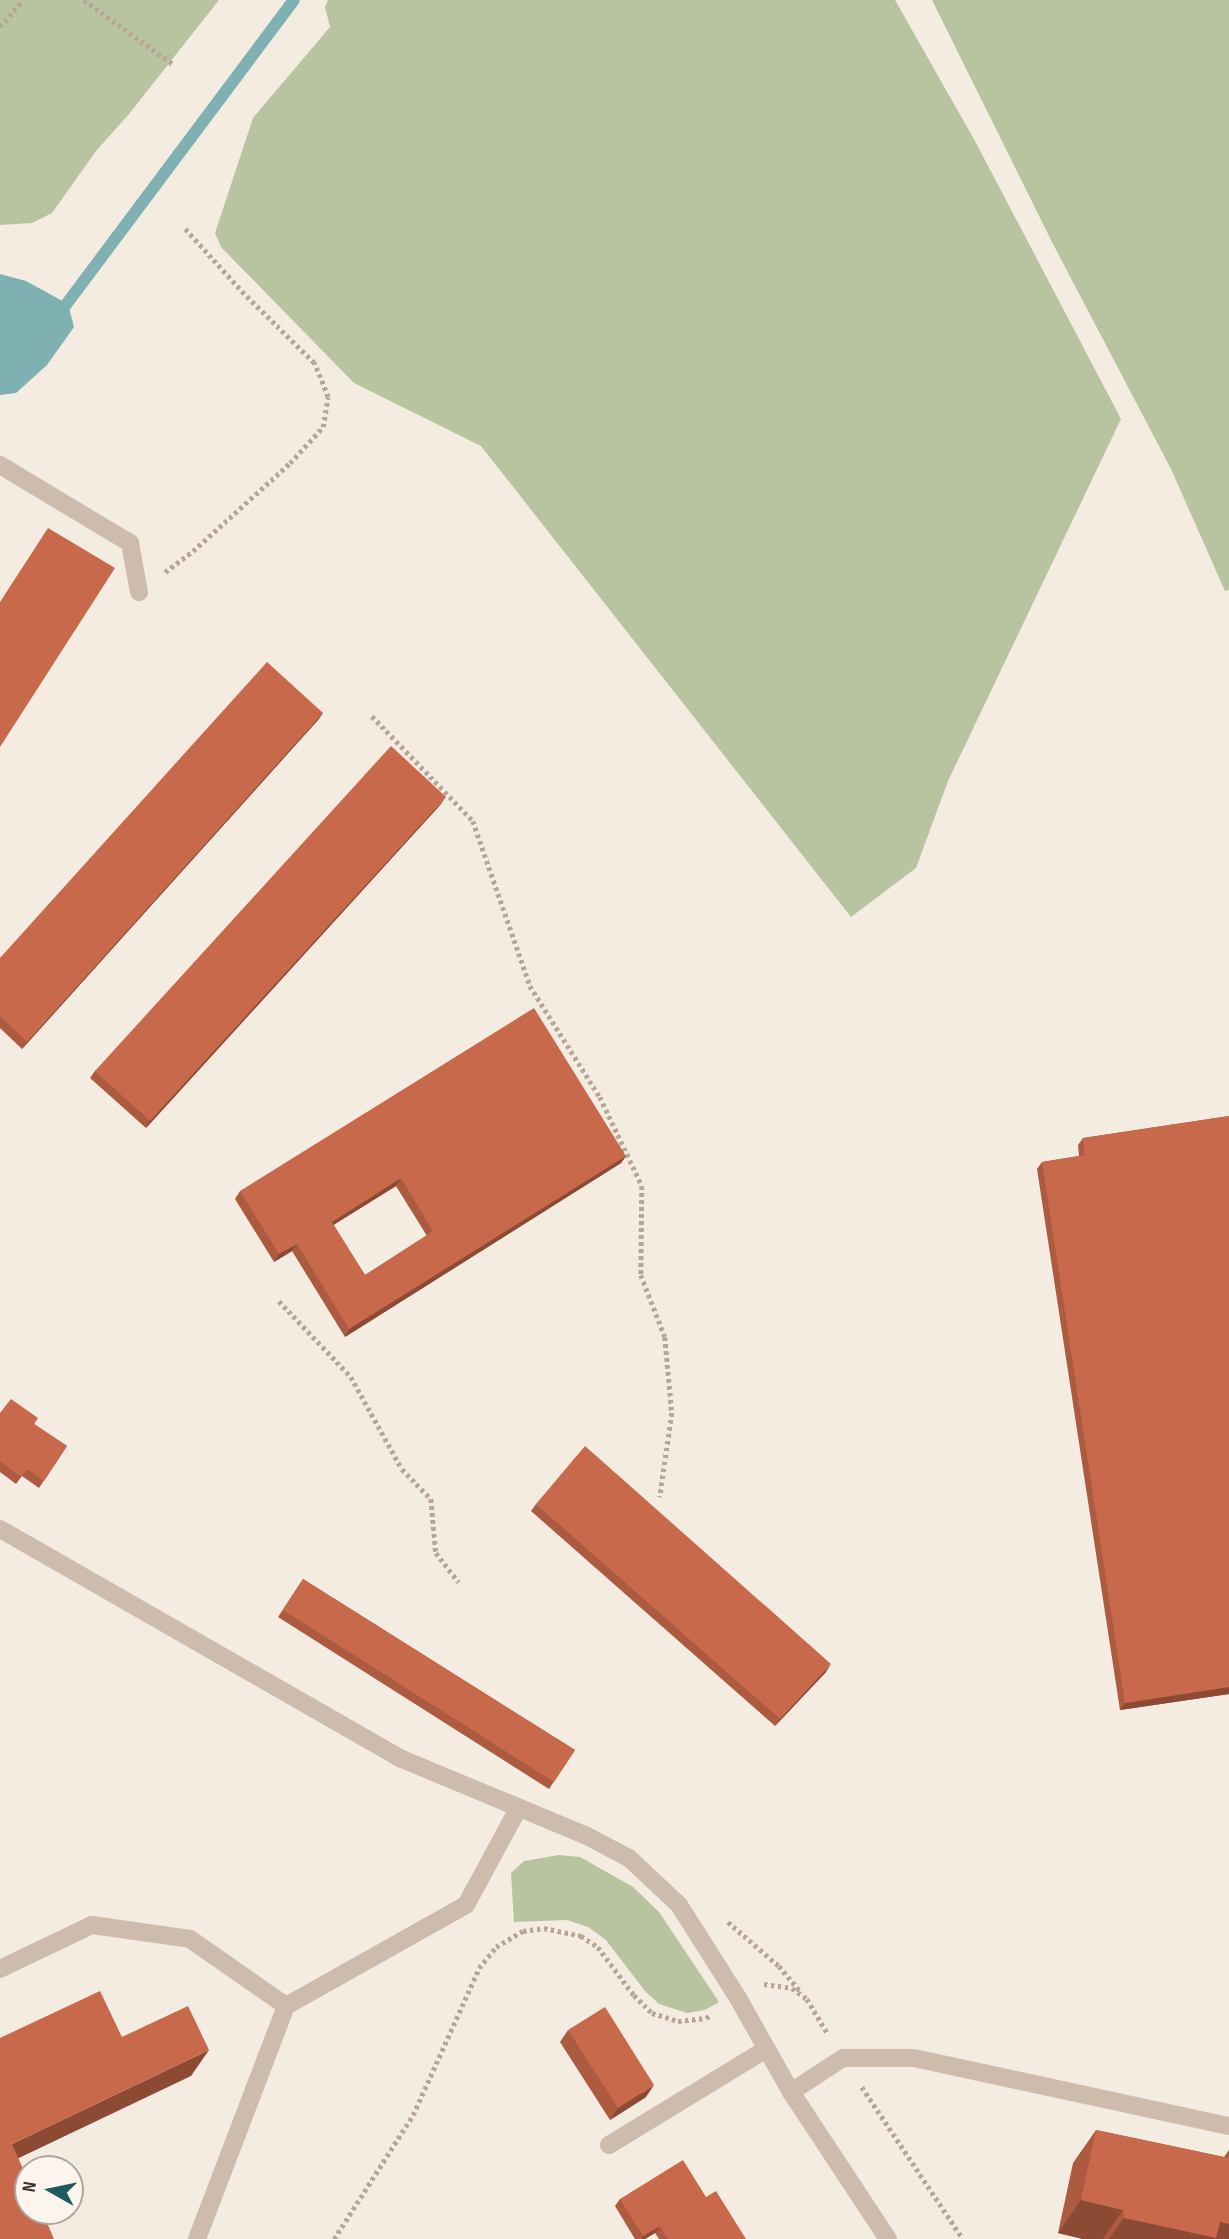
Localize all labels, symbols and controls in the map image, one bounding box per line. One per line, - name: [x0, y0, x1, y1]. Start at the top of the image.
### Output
- north arrow: [14, 2155, 84, 2225]
- text: N: [18, 2180, 42, 2194]

